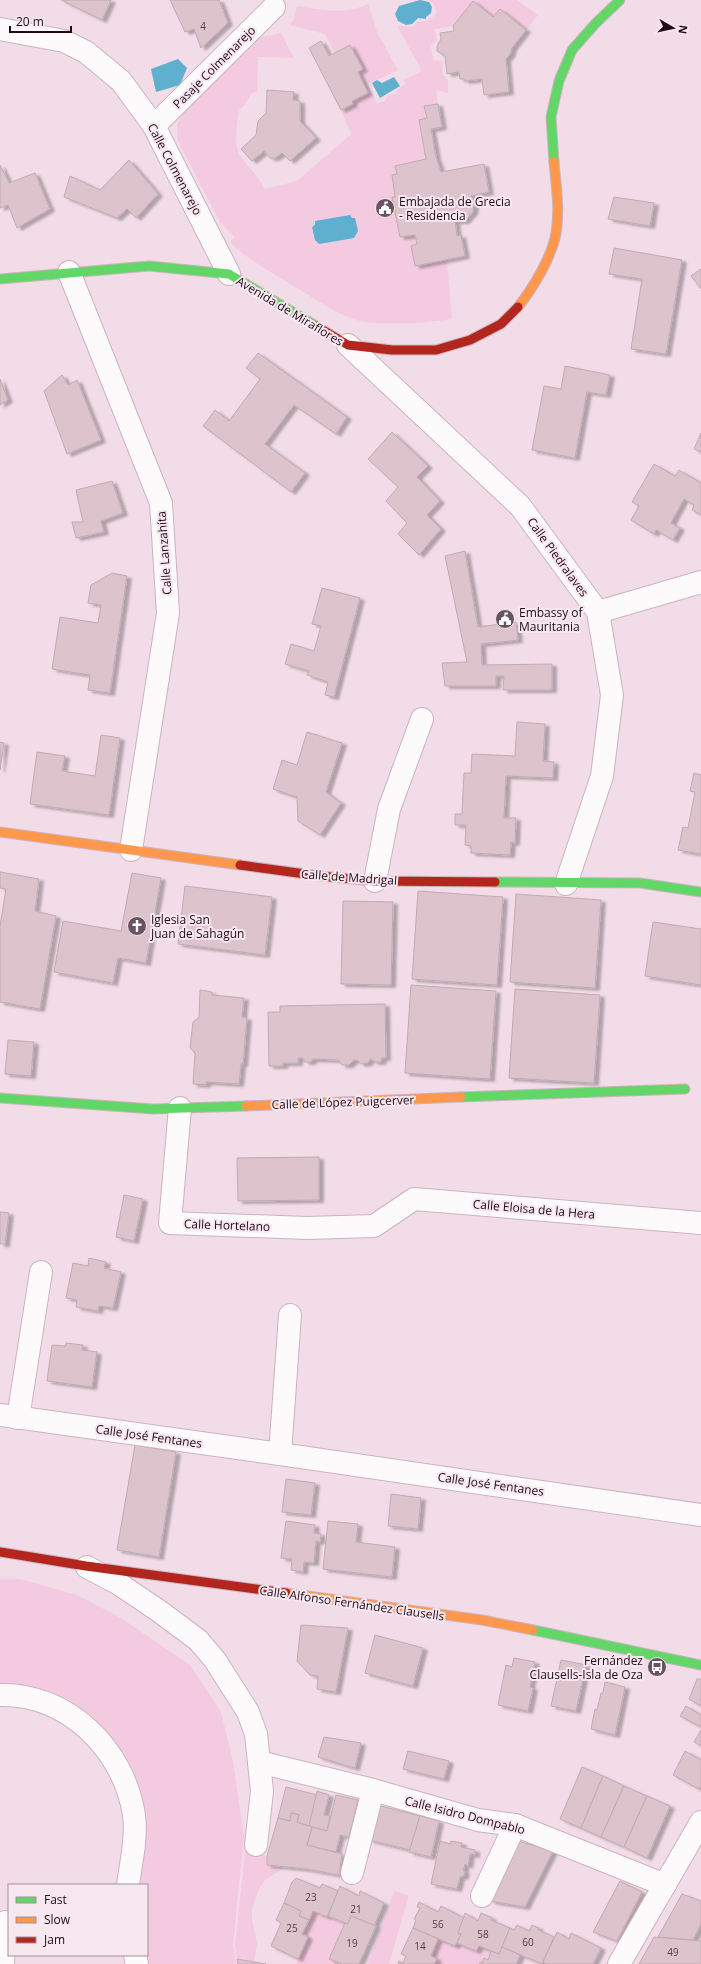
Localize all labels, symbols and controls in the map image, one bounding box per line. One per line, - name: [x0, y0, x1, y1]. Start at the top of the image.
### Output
- scale bar: [10, 8, 71, 34]
- north arrow: [653, 8, 693, 48]
- text: 20 m: [16, 13, 44, 30]
- house number: 4: [200, 19, 206, 33]
- street label: Pasaje Colmenarejo: [169, 22, 259, 112]
- text: N: [675, 24, 691, 35]
- street label: Calle Colmenarejo: [144, 120, 206, 218]
- place label: Embajada de Grecia - Residencia: [399, 193, 511, 224]
- public building icon: Embajada de Grecia - Residencia: [374, 197, 396, 219]
- street label: Avenida de Miraflores: [233, 272, 347, 350]
- street label: Calle Lanzahíta: [153, 510, 175, 596]
- street label: Calle Piedralaves: [523, 514, 593, 600]
- place label: Embassy of Mauritania: [519, 604, 584, 635]
- public building icon: Embassy of Mauritania: [494, 608, 516, 630]
- street label: Calle de Madrigal: [300, 865, 398, 889]
- place label: Iglesia San Juan de Sahagún: [150, 911, 244, 942]
- church icon: Iglesia San Juan de Sahagún: [126, 915, 148, 937]
- street label: Calle de López Puigcerver: [271, 1091, 415, 1113]
- street label: Calle Eloisa de la Hera: [472, 1195, 596, 1223]
- street label: Calle Hortelano: [184, 1215, 270, 1235]
- street label: Calle José Fentanes: [95, 1420, 204, 1452]
- street label: Calle José Fentanes: [437, 1468, 546, 1500]
- street label: Calle Alfonso Fernández Clausells: [259, 1582, 446, 1624]
- place label: Fernández Clausells-Isla de Oza: [530, 1652, 643, 1683]
- bus stop icon: Fernández Clausells-Isla de Oza: [646, 1656, 668, 1678]
- street label: Calle Isidro Dompablo: [403, 1792, 527, 1838]
- legend: [8, 1884, 148, 1956]
- house number: 23: [305, 1890, 317, 1904]
- text: Fast: [44, 1891, 67, 1908]
- house number: 21: [350, 1902, 362, 1916]
- text: Slow: [44, 1911, 71, 1928]
- house number: 56: [432, 1917, 444, 1931]
- house number: 25: [286, 1921, 298, 1935]
- house number: 58: [477, 1927, 489, 1941]
- text: Jam: [43, 1931, 65, 1948]
- house number: 60: [522, 1935, 534, 1949]
- house number: 19: [346, 1936, 358, 1950]
- house number: 14: [414, 1939, 426, 1953]
- house number: 49: [667, 1945, 679, 1959]

